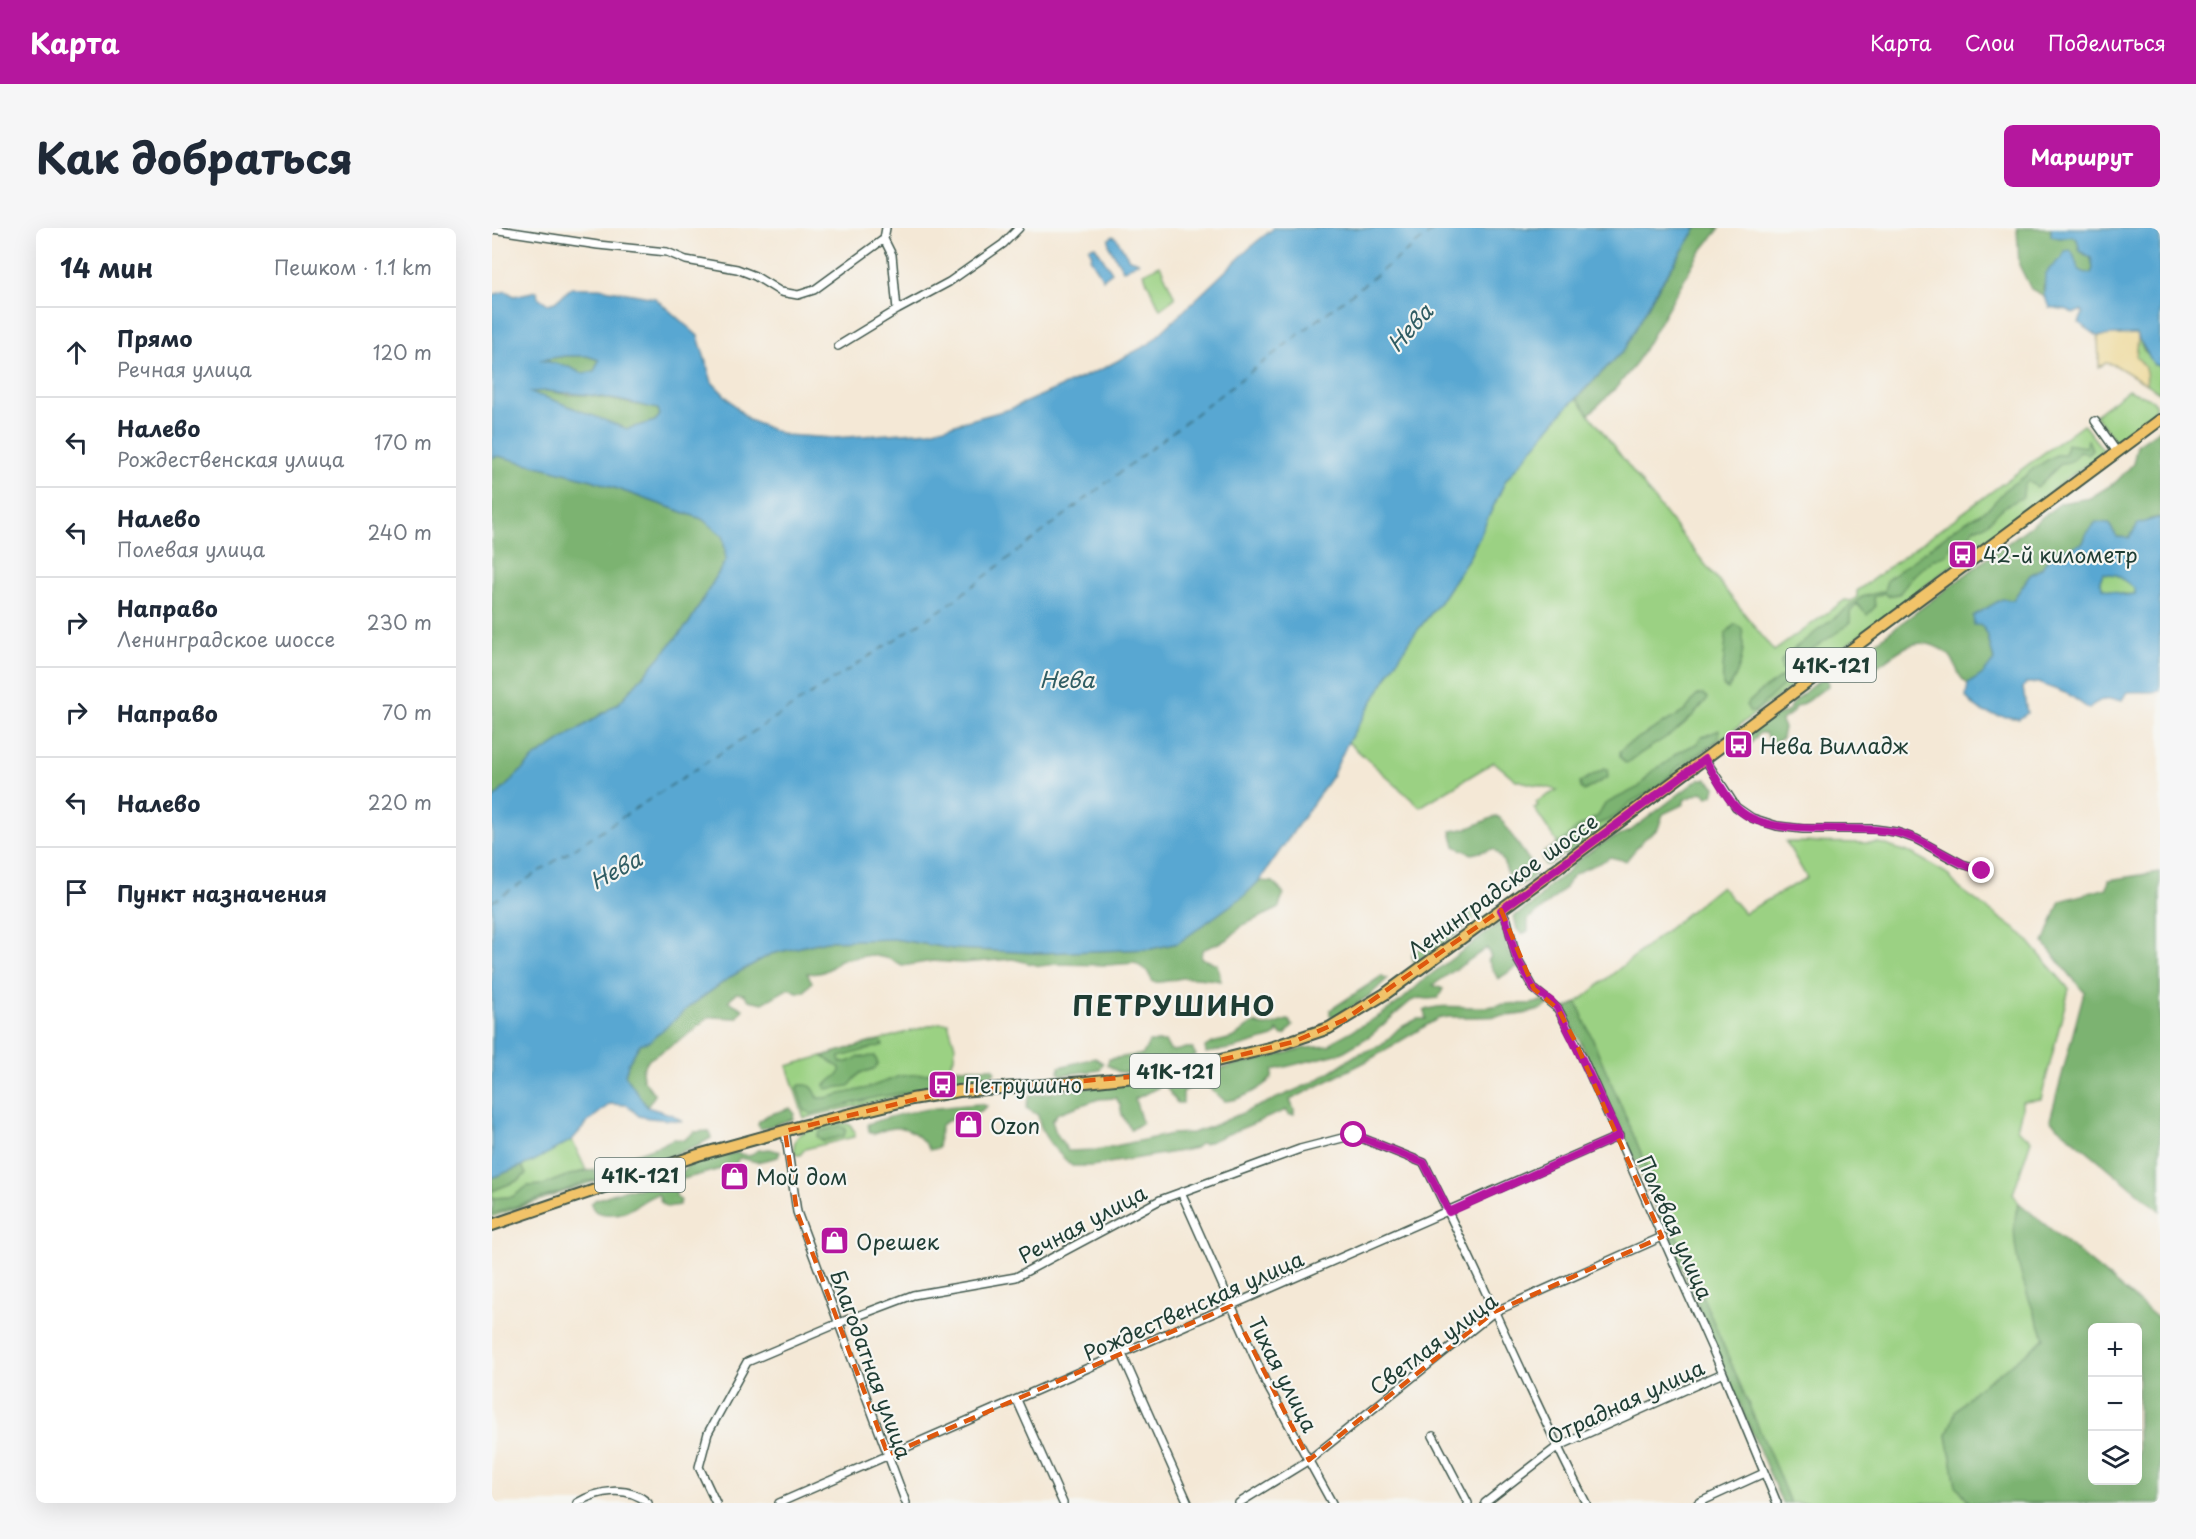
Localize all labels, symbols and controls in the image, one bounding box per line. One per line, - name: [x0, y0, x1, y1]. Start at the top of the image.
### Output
- text: Карта: [30, 21, 120, 64]
- text: Карта: [1870, 26, 1932, 58]
- text: Слои: [1965, 26, 2015, 58]
- text: Поделиться: [2048, 26, 2166, 58]
- text: Как добраться: [36, 125, 353, 188]
- button: Маршрут: [2004, 125, 2160, 187]
- text: 14 мин: [60, 248, 153, 287]
- text: Пешком · 1.1 km: [274, 252, 432, 282]
- water label: Нева: [1378, 295, 1441, 358]
- text: Прямо: [117, 321, 192, 354]
- icon: ahead: [60, 336, 93, 369]
- text: 120 m: [373, 337, 432, 367]
- text: Речная улица: [117, 354, 252, 384]
- text: Налево: [117, 411, 200, 444]
- icon: left: [60, 426, 93, 459]
- text: 170 m: [374, 427, 432, 457]
- text: Рождественская улица: [117, 444, 344, 474]
- text: Налево: [117, 501, 200, 534]
- icon: left: [60, 516, 93, 549]
- text: 240 m: [367, 517, 432, 547]
- text: Полевая улица: [117, 534, 265, 564]
- bus stop icon: 42-й километр: [1946, 538, 1978, 570]
- place label: 42-й километр: [1983, 538, 2138, 570]
- text: Направо: [117, 591, 218, 624]
- icon: right: [60, 606, 93, 639]
- text: 230 m: [367, 607, 432, 637]
- text: Ленинградское шоссе: [117, 624, 335, 654]
- road number: 41К-121: [1786, 648, 1876, 682]
- water label: Нева: [1040, 662, 1096, 695]
- icon: right: [60, 696, 93, 729]
- text: Направо: [117, 696, 218, 729]
- text: 70 m: [382, 697, 432, 727]
- bus stop icon: Нева Вилладж: [1723, 729, 1755, 761]
- place label: Нева Вилладж: [1760, 729, 1909, 761]
- icon: left: [60, 786, 93, 819]
- text: Налево: [117, 786, 200, 819]
- text: 220 m: [368, 787, 432, 817]
- street label: Ленинградское шоссе: [1400, 805, 1604, 965]
- water label: Нева: [583, 841, 648, 897]
- route end: [1968, 857, 1994, 883]
- icon: arrive: [60, 876, 93, 909]
- text: Пункт назначения: [117, 876, 327, 909]
- district label: ПЕТРУШИНО: [1072, 984, 1276, 1025]
- road number: 41К-121: [1130, 1054, 1220, 1088]
- bus stop icon: Петрушино: [927, 1068, 959, 1100]
- place label: Петрушино: [964, 1068, 1082, 1100]
- shop icon: Ozon: [953, 1109, 985, 1141]
- place label: Ozon: [990, 1109, 1040, 1141]
- route start: [1340, 1121, 1366, 1147]
- street label: Полевая улица: [1630, 1149, 1723, 1305]
- road number: 41К-121: [595, 1158, 685, 1192]
- shop icon: Мой дом: [719, 1160, 751, 1192]
- place label: Мой дом: [756, 1160, 848, 1192]
- street label: Речная улица: [1012, 1175, 1153, 1270]
- shop icon: Орешек: [819, 1225, 851, 1257]
- place label: Орешек: [856, 1225, 940, 1257]
- street label: Рождественская улица: [1078, 1242, 1309, 1368]
- street label: Благодатная улица: [823, 1265, 921, 1464]
- street label: Светлая улица: [1362, 1284, 1504, 1402]
- street label: Тихая улица: [1241, 1311, 1327, 1438]
- map controls: [2088, 1323, 2142, 1485]
- button: +: [2088, 1323, 2142, 1377]
- street label: Отрадная улица: [1541, 1350, 1710, 1452]
- button: −: [2088, 1377, 2142, 1431]
- button: layers: [2088, 1431, 2142, 1485]

